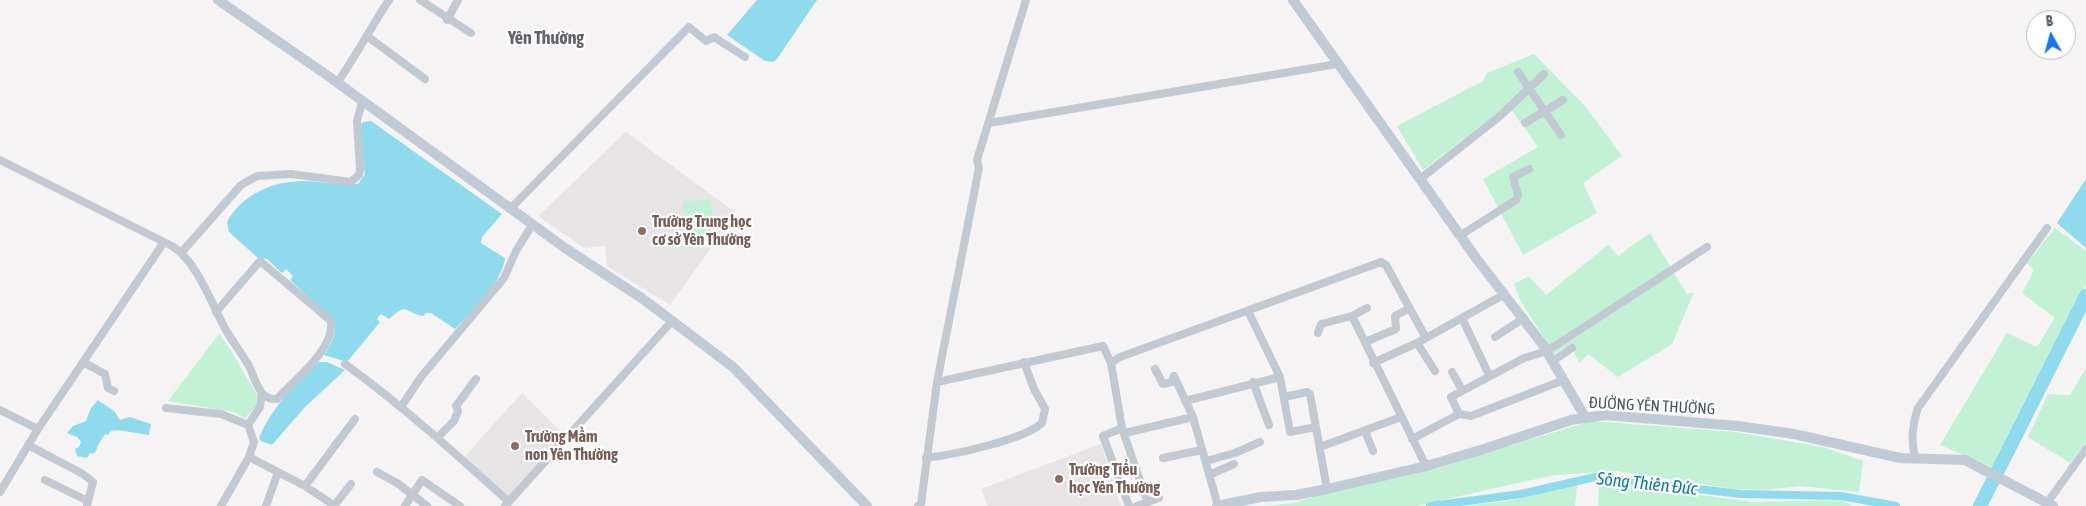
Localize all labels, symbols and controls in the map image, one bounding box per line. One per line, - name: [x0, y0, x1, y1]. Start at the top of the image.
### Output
- north arrow: [2026, 10, 2076, 60]
- text: B: [2045, 13, 2054, 29]
- district label: Yên Thường: [508, 27, 584, 49]
- place label: Trường Trung học cơ sở Yên Thường: [652, 212, 751, 250]
- marker: Trường Trung học cơ sở Yên Thường: [636, 225, 648, 237]
- street label: ĐƯỜNG YÊN THƯỜNG: [1588, 393, 1716, 419]
- place label: Trường Mầm non Yên Thường: [525, 427, 618, 465]
- marker: Trường Mầm non Yên Thường: [509, 440, 521, 452]
- place label: Trường Tiểu học Yên Thường: [1069, 460, 1160, 498]
- water label: Sông Thiên Đức: [1596, 468, 1698, 500]
- marker: Trường Tiểu học Yên Thường: [1053, 473, 1065, 485]

